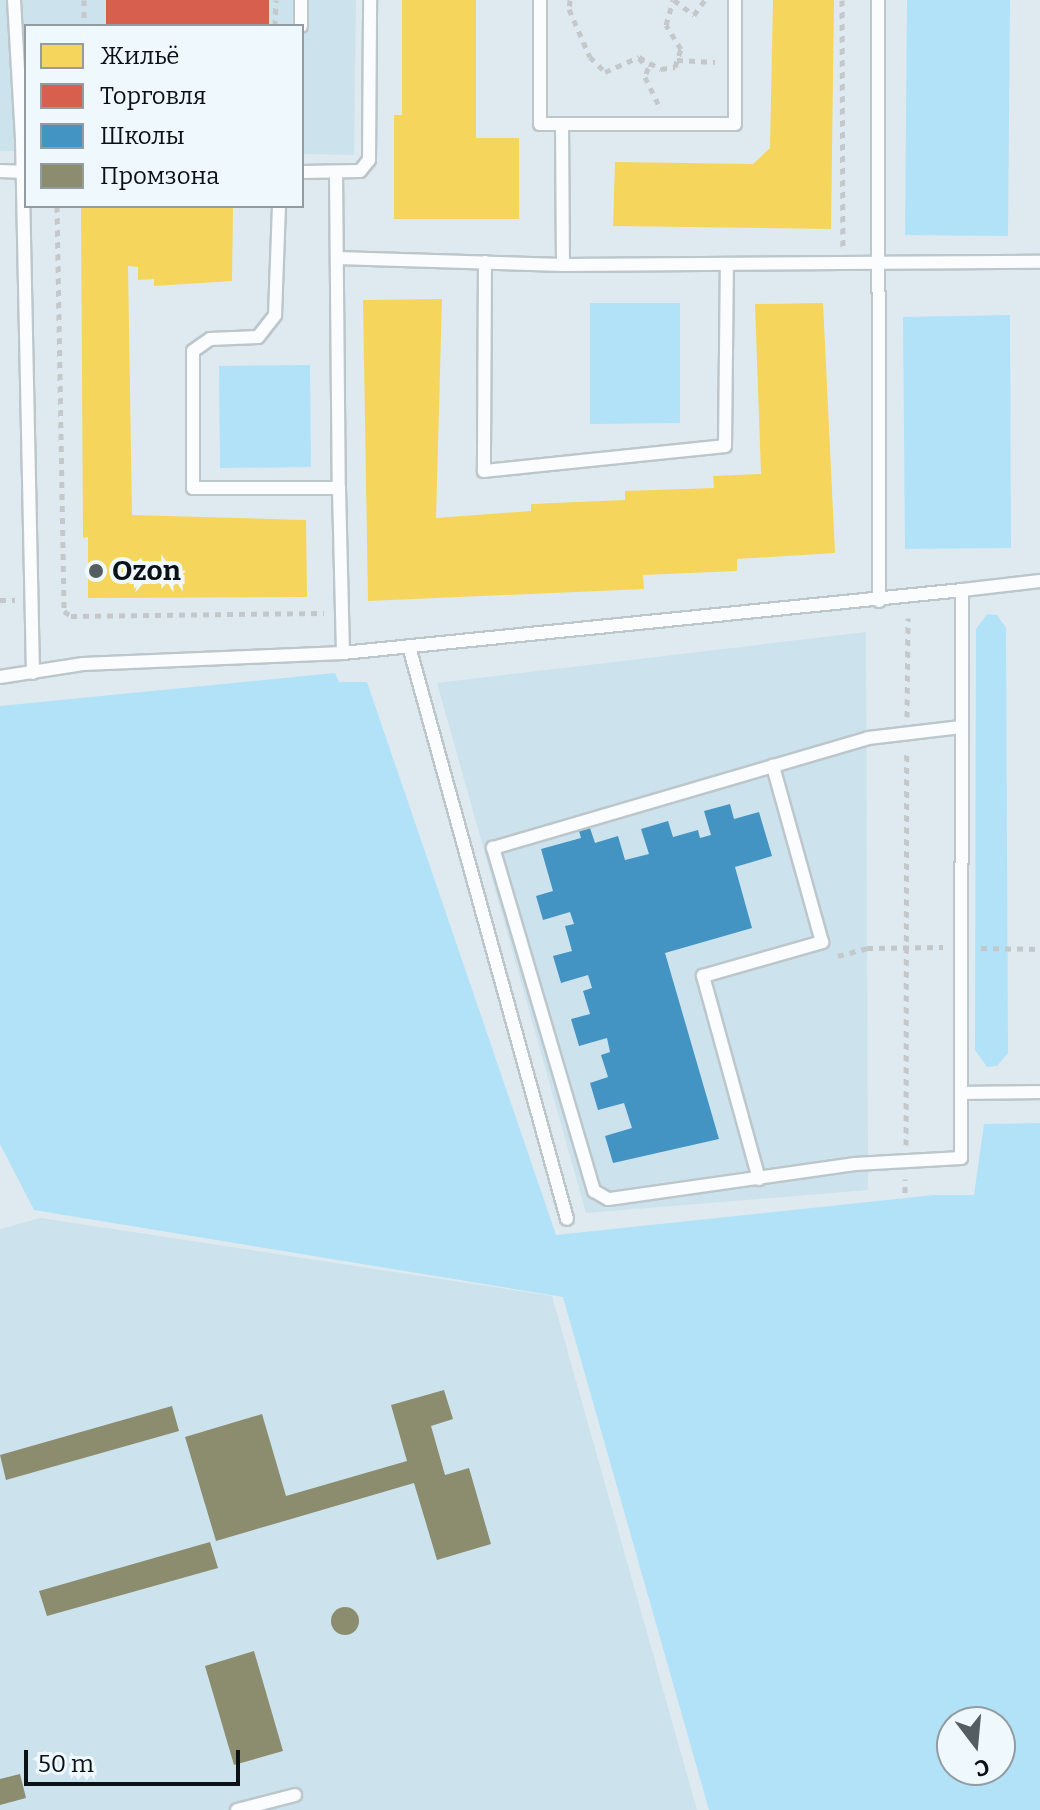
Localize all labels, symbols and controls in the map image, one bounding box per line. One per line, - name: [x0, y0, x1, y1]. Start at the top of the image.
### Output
- legend: [24, 24, 304, 208]
- text: Жильё: [100, 42, 179, 70]
- text: Торговля: [100, 82, 206, 110]
- text: Школы: [100, 122, 185, 150]
- text: Промзона: [100, 162, 219, 190]
- place label: Ozon: [112, 554, 181, 588]
- marker: Ozon: [87, 562, 105, 580]
- north arrow: [936, 1706, 1016, 1786]
- scale bar: [28, 1734, 244, 1784]
- text: 50 m: [38, 1750, 94, 1778]
- text: С: [972, 1753, 993, 1783]

